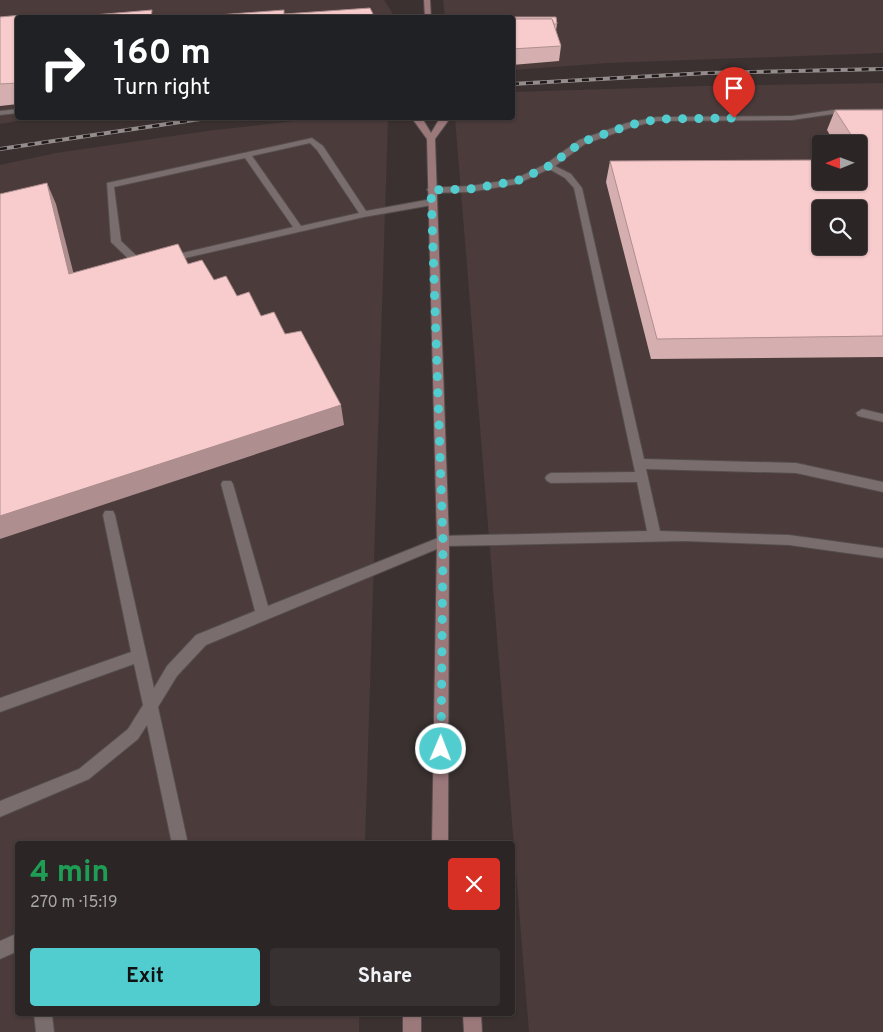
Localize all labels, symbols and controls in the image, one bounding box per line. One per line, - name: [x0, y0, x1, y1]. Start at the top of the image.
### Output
- text: 160 m: [113, 32, 211, 76]
- icon: right: [30, 35, 95, 100]
- pin: [713, 67, 755, 118]
- icon: arrive: [720, 74, 748, 102]
- text: Turn right: [113, 75, 210, 102]
- north arrow: [812, 135, 868, 190]
- map controls: [812, 135, 867, 255]
- button: search: [812, 200, 867, 255]
- position arrow: [414, 722, 466, 774]
- text: 4 min: [30, 855, 109, 892]
- button: close: [448, 858, 500, 910]
- text: 270 m · 15:19: [30, 893, 118, 913]
- button: Exit: [30, 948, 260, 1006]
- button: Share: [270, 948, 500, 1006]

